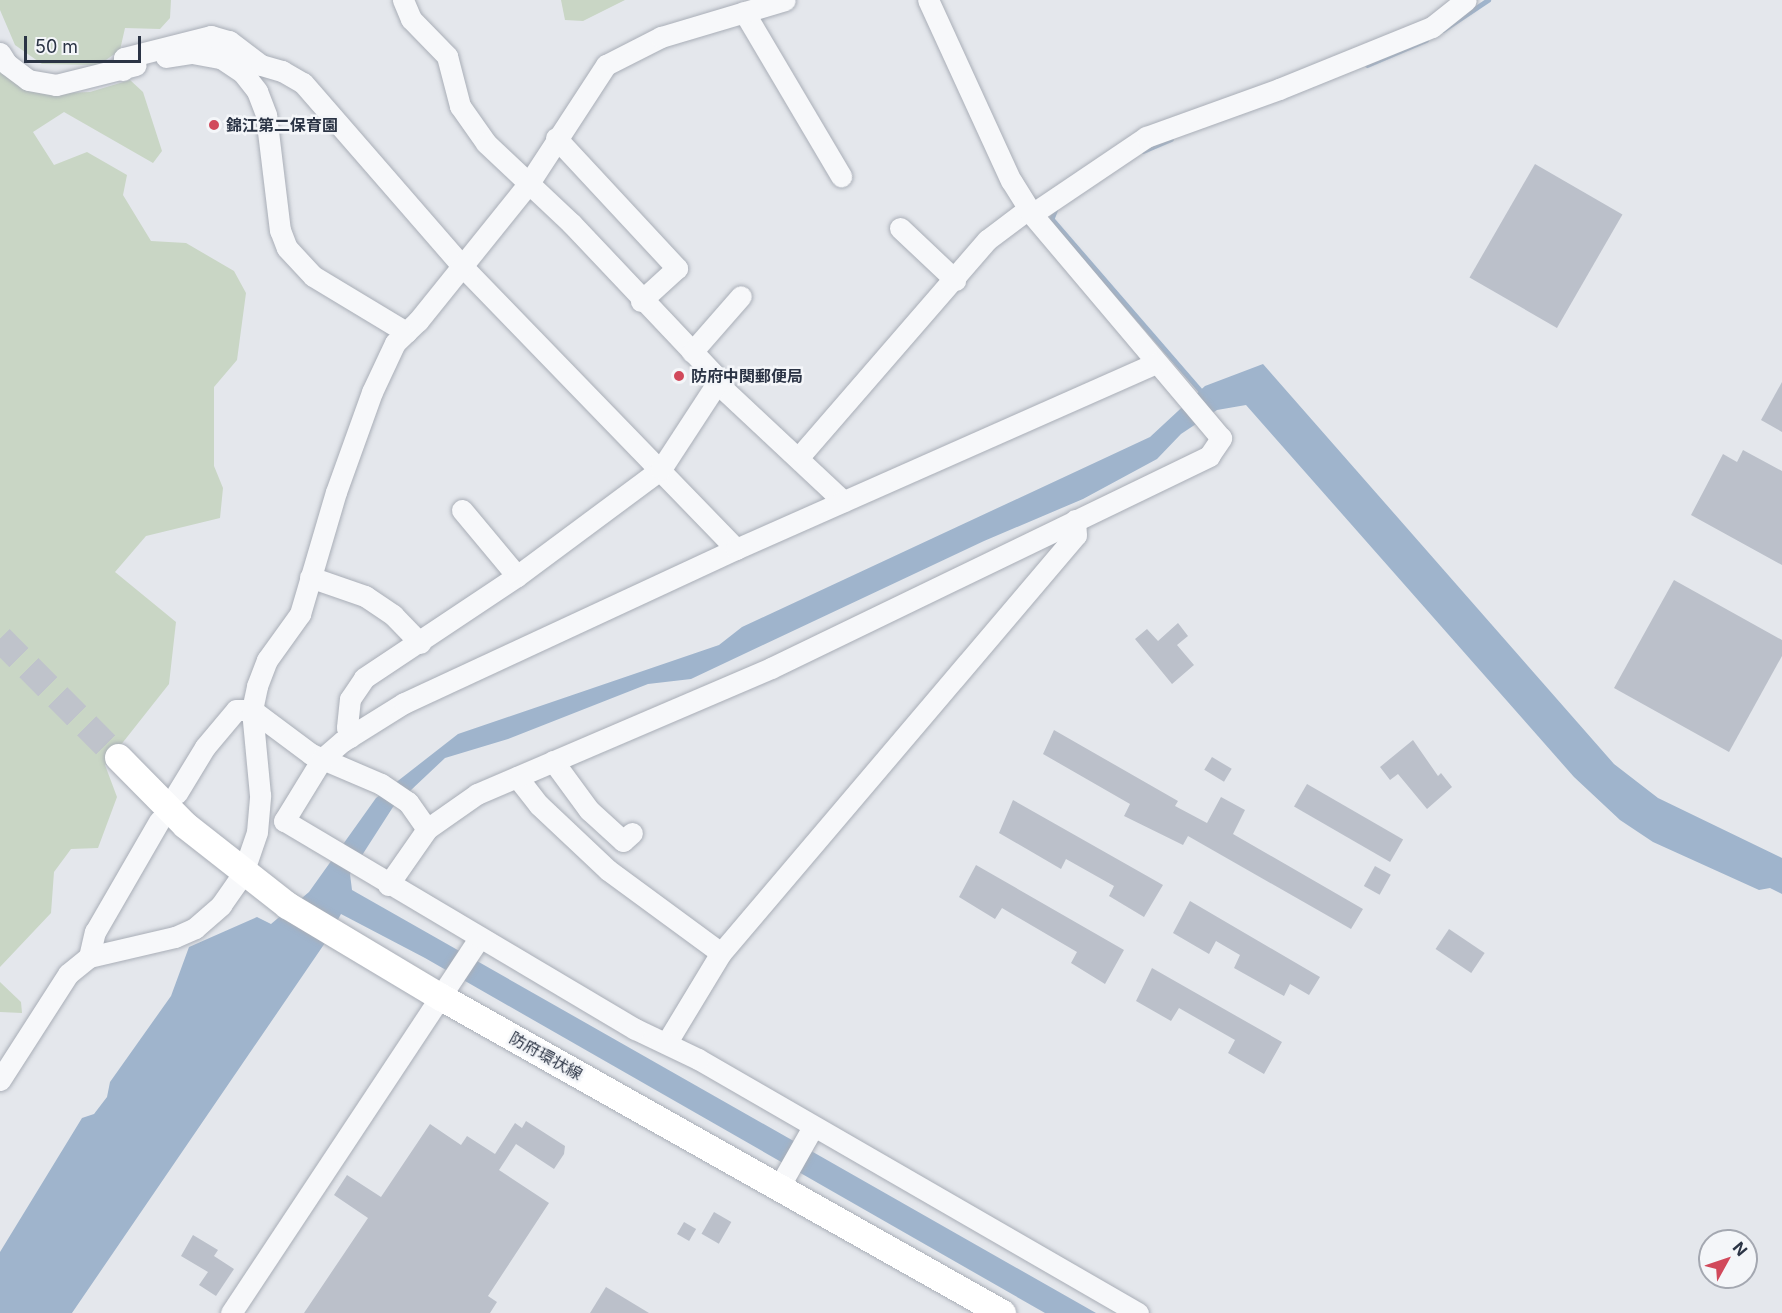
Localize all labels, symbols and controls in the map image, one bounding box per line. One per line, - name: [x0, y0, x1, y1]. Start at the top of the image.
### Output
- scale bar: [27, 24, 144, 62]
- text: 50 m: [35, 36, 78, 57]
- place label: 錦江第二保育園: [226, 115, 338, 135]
- marker: 錦江第二保育園: [207, 118, 221, 132]
- place label: 防府中関郵便局: [691, 366, 803, 386]
- marker: 防府中関郵便局: [672, 369, 686, 383]
- street label: 防府環状線: [506, 1028, 586, 1084]
- north arrow: [1698, 1229, 1758, 1289]
- text: N: [1729, 1238, 1752, 1260]

